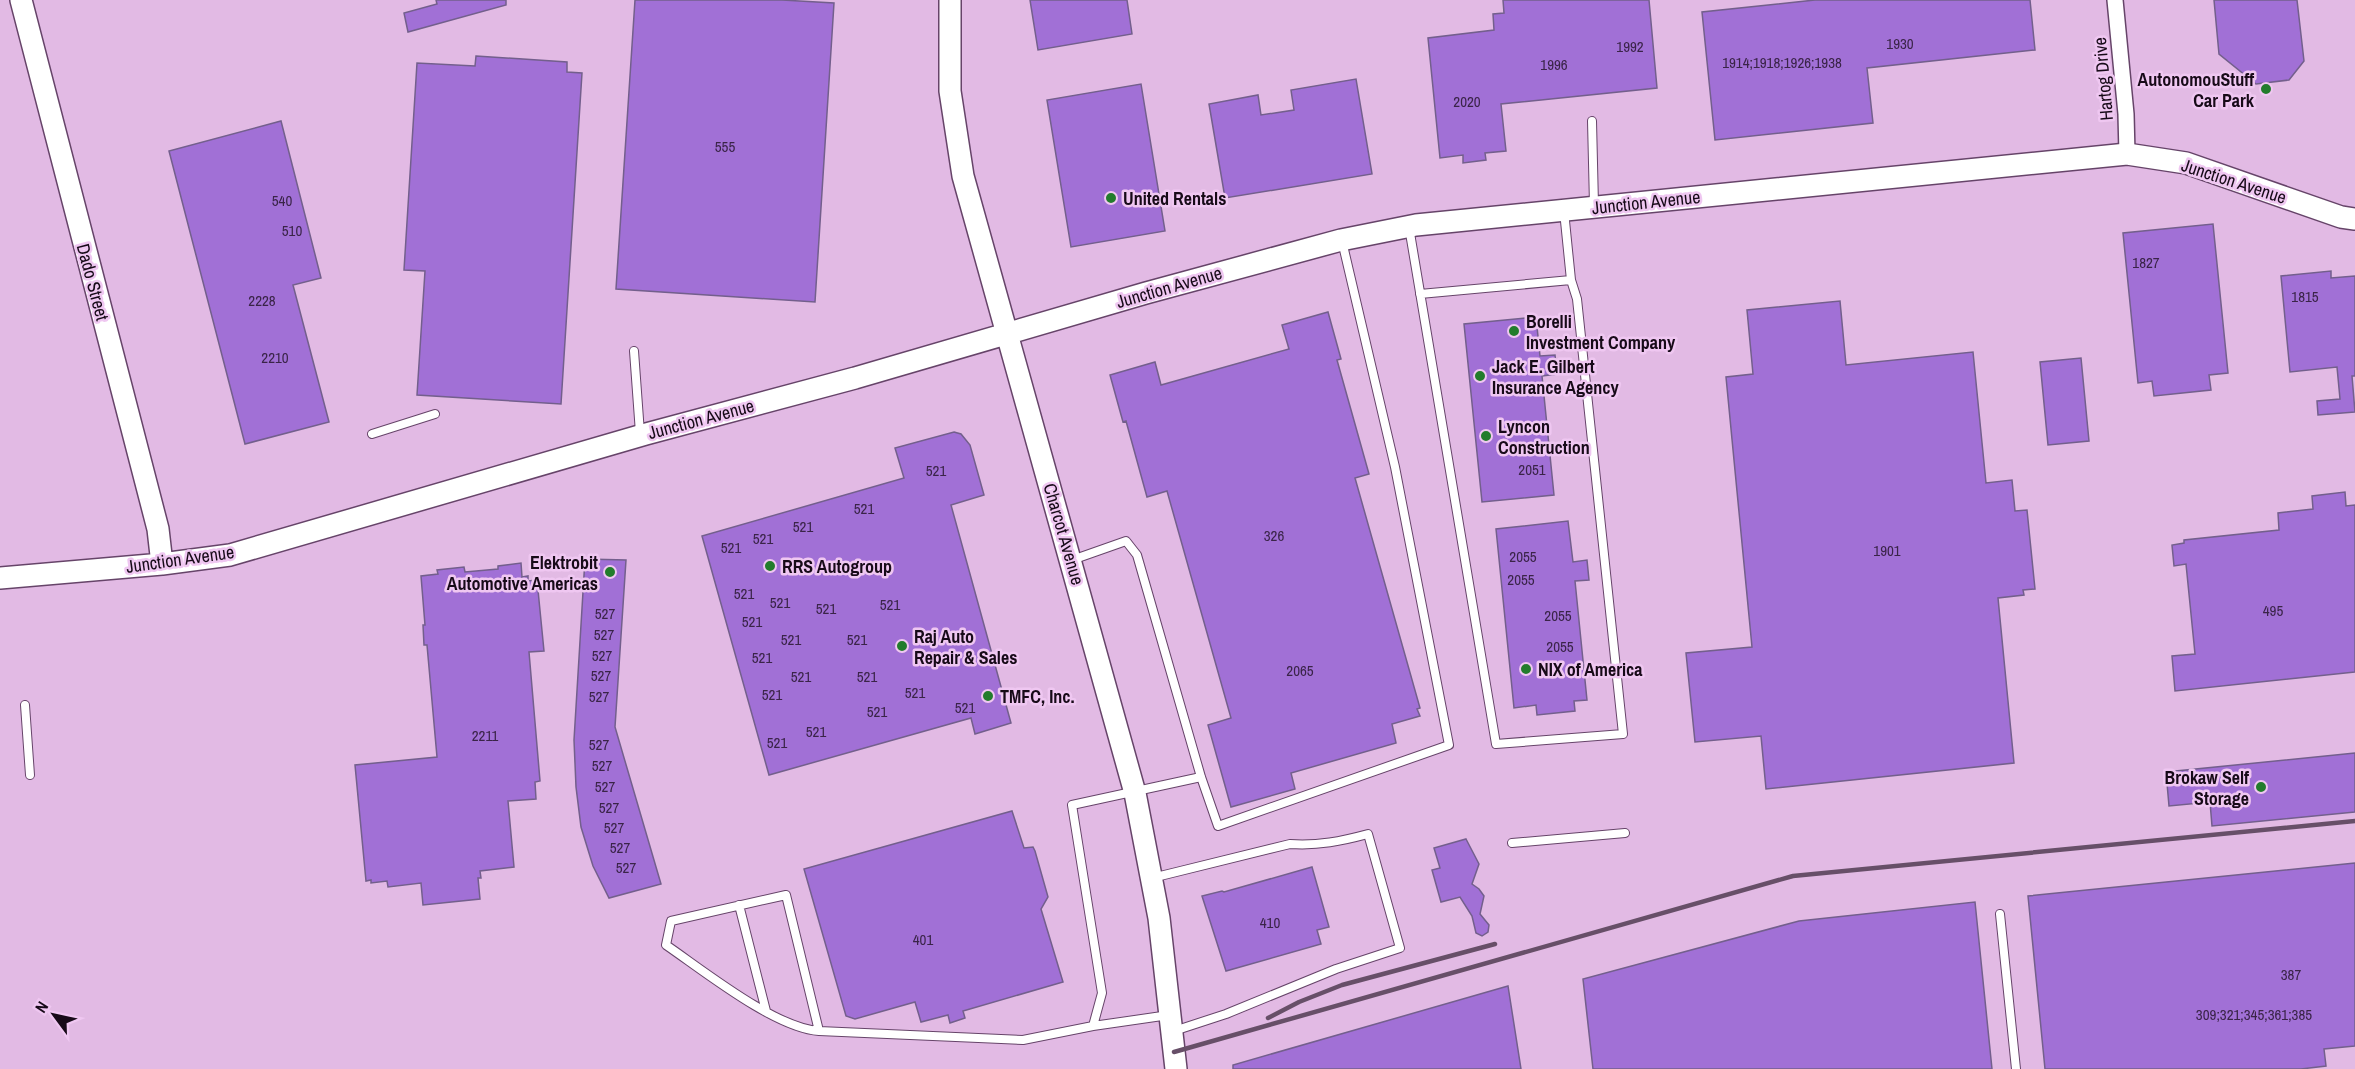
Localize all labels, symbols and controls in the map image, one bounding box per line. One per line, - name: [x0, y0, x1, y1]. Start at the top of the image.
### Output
- house number: 1930: [1886, 33, 1914, 54]
- house number: 1992: [1616, 36, 1644, 57]
- street label: Hartog Drive: [2087, 36, 2119, 122]
- house number: 1914;1918;1926;1938: [1722, 52, 1842, 73]
- house number: 1996: [1540, 54, 1568, 75]
- place label: AutonomouStuff Car Park: [2138, 67, 2255, 113]
- marker: AutonomouStuff Car Park: [2259, 82, 2273, 96]
- house number: 2020: [1453, 91, 1481, 112]
- house number: 555: [715, 136, 735, 157]
- street label: Junction Avenue: [2178, 152, 2290, 210]
- street label: Junction Avenue: [1591, 184, 1701, 220]
- place label: United Rentals: [1123, 186, 1226, 211]
- house number: 540: [272, 190, 292, 211]
- marker: United Rentals: [1104, 191, 1118, 205]
- house number: 510: [282, 220, 302, 241]
- street label: Dado Street: [71, 241, 115, 323]
- house number: 1827: [2132, 252, 2160, 273]
- street label: Junction Avenue: [1113, 260, 1225, 314]
- house number: 1815: [2291, 286, 2319, 307]
- house number: 2228: [248, 290, 276, 311]
- place label: Borelli Investment Company: [1526, 309, 1676, 355]
- marker: Borelli Investment Company: [1507, 324, 1521, 338]
- house number: 2210: [261, 347, 289, 368]
- place label: Jack E. Gilbert Insurance Agency: [1492, 354, 1619, 400]
- marker: Jack E. Gilbert Insurance Agency: [1473, 369, 1487, 383]
- street label: Junction Avenue: [645, 393, 757, 445]
- place label: Lyncon Construction: [1498, 414, 1590, 460]
- marker: Lyncon Construction: [1479, 429, 1493, 443]
- house number: 2051: [1518, 459, 1546, 480]
- house number: 521: [926, 460, 946, 481]
- street label: Charcot Avenue: [1038, 480, 1090, 588]
- house number: 521: [854, 498, 874, 519]
- house number: 521: [793, 516, 813, 537]
- house number: 326: [1264, 525, 1284, 546]
- house number: 521: [753, 528, 773, 549]
- house number: 521: [721, 537, 741, 558]
- street label: Junction Avenue: [124, 539, 236, 579]
- house number: 1901: [1873, 540, 1901, 561]
- house number: 2055: [1509, 546, 1537, 567]
- place label: Elektrobit Automotive Americas: [447, 550, 598, 596]
- place label: RRS Autogroup: [782, 554, 892, 579]
- marker: RRS Autogroup: [763, 559, 777, 573]
- marker: Elektrobit Automotive Americas: [603, 565, 617, 579]
- house number: 2055: [1507, 569, 1535, 590]
- house number: 521: [734, 583, 754, 604]
- house number: 521: [770, 592, 790, 613]
- house number: 521: [880, 594, 900, 615]
- house number: 521: [816, 598, 836, 619]
- house number: 495: [2263, 600, 2283, 621]
- house number: 527: [595, 603, 615, 624]
- house number: 2055: [1544, 605, 1572, 626]
- house number: 521: [742, 611, 762, 632]
- house number: 527: [594, 624, 614, 645]
- place label: Raj Auto Repair & Sales: [914, 624, 1017, 670]
- house number: 521: [781, 629, 801, 650]
- house number: 521: [847, 629, 867, 650]
- house number: 2055: [1546, 636, 1574, 657]
- marker: Raj Auto Repair & Sales: [895, 639, 909, 653]
- house number: 527: [592, 645, 612, 666]
- house number: 521: [752, 647, 772, 668]
- place label: NIX of America: [1538, 657, 1643, 682]
- house number: 2065: [1286, 660, 1314, 681]
- marker: NIX of America: [1519, 662, 1533, 676]
- house number: 527: [591, 665, 611, 686]
- house number: 521: [791, 666, 811, 687]
- house number: 521: [857, 666, 877, 687]
- house number: 521: [905, 682, 925, 703]
- house number: 521: [762, 684, 782, 705]
- place label: TMFC, Inc.: [1000, 684, 1075, 709]
- house number: 527: [589, 686, 609, 707]
- marker: TMFC, Inc.: [981, 689, 995, 703]
- house number: 521: [955, 697, 975, 718]
- house number: 521: [867, 701, 887, 722]
- house number: 521: [806, 721, 826, 742]
- house number: 2211: [472, 725, 498, 746]
- house number: 521: [767, 732, 787, 753]
- house number: 527: [589, 734, 609, 755]
- house number: 527: [592, 755, 612, 776]
- place label: Brokaw Self Storage: [2165, 765, 2249, 811]
- house number: 527: [595, 776, 615, 797]
- marker: Brokaw Self Storage: [2254, 780, 2268, 794]
- house number: 527: [599, 797, 619, 818]
- house number: 527: [604, 817, 624, 838]
- house number: 527: [610, 837, 630, 858]
- house number: 527: [616, 857, 636, 878]
- house number: 410: [1260, 912, 1280, 933]
- house number: 401: [913, 929, 933, 950]
- house number: 387: [2281, 964, 2301, 985]
- north arrow: [24, 985, 84, 1045]
- text: N: [30, 997, 53, 1017]
- house number: 309;321;345;361;385: [2196, 1004, 2312, 1025]

